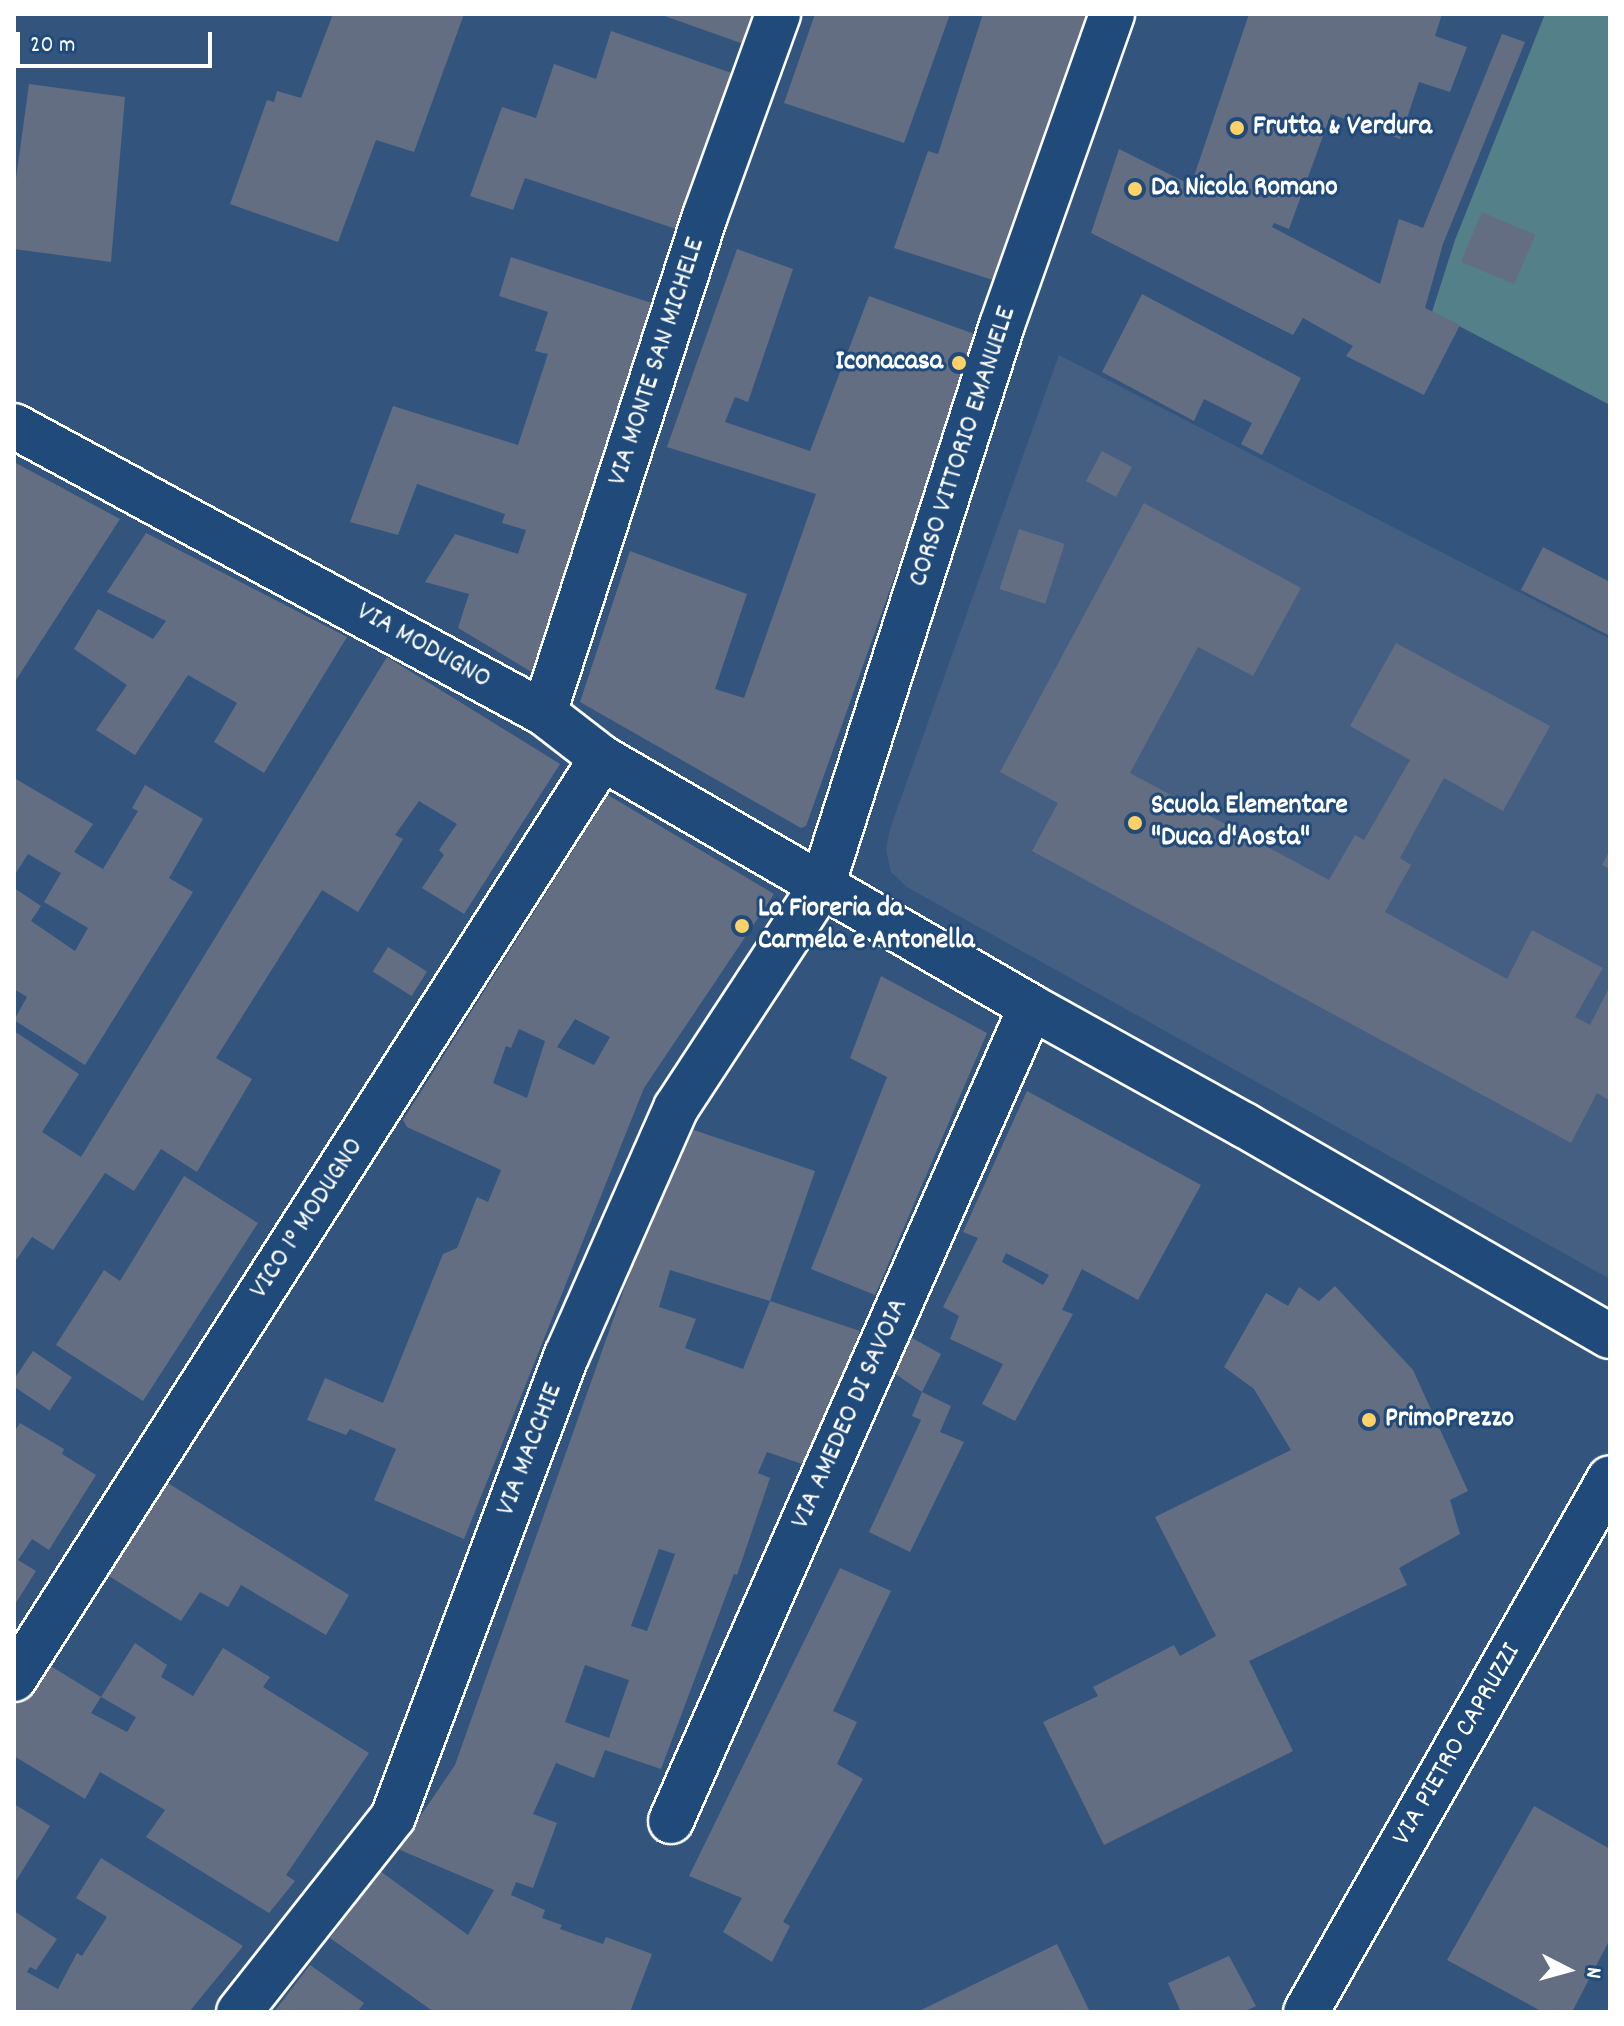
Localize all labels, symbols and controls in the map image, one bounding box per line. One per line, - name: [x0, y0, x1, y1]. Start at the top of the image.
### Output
- scale bar: [20, 16, 216, 66]
- text: 20 m: [30, 29, 76, 63]
- place label: Frutta & Verdura: [1253, 111, 1432, 145]
- marker: Frutta & Verdura: [1228, 119, 1246, 137]
- place label: Da Nicola Romano: [1151, 172, 1338, 206]
- marker: Da Nicola Romano: [1126, 180, 1144, 198]
- street label: VIA MONTE SAN MICHELE: [602, 234, 714, 490]
- street label: CORSO VITTORIO EMANUELE: [903, 303, 1025, 591]
- place label: Iconacasa: [835, 346, 943, 380]
- marker: Iconacasa: [950, 354, 968, 372]
- street label: VIA MODUGNO: [350, 596, 496, 698]
- place label: Scuola Elementare "Duca d'Aosta": [1151, 790, 1348, 856]
- marker: Scuola Elementare "Duca d'Aosta": [1126, 814, 1144, 832]
- place label: La Fioreria da Carmela e Antonella: [758, 893, 975, 959]
- marker: La Fioreria da Carmela e Antonella: [733, 917, 751, 935]
- street label: VICO 1° MODUGNO: [244, 1132, 372, 1306]
- street label: VIA AMEDEO DI SAVOIA: [785, 1294, 917, 1534]
- street label: VIA MACCHIE: [490, 1379, 572, 1521]
- place label: PrimoPrezzo: [1385, 1403, 1514, 1437]
- marker: PrimoPrezzo: [1360, 1411, 1378, 1429]
- street label: VIA PIETRO CAPRUZZI: [1387, 1638, 1529, 1852]
- north arrow: [1528, 1930, 1608, 2010]
- text: N: [1576, 1966, 1608, 1980]

